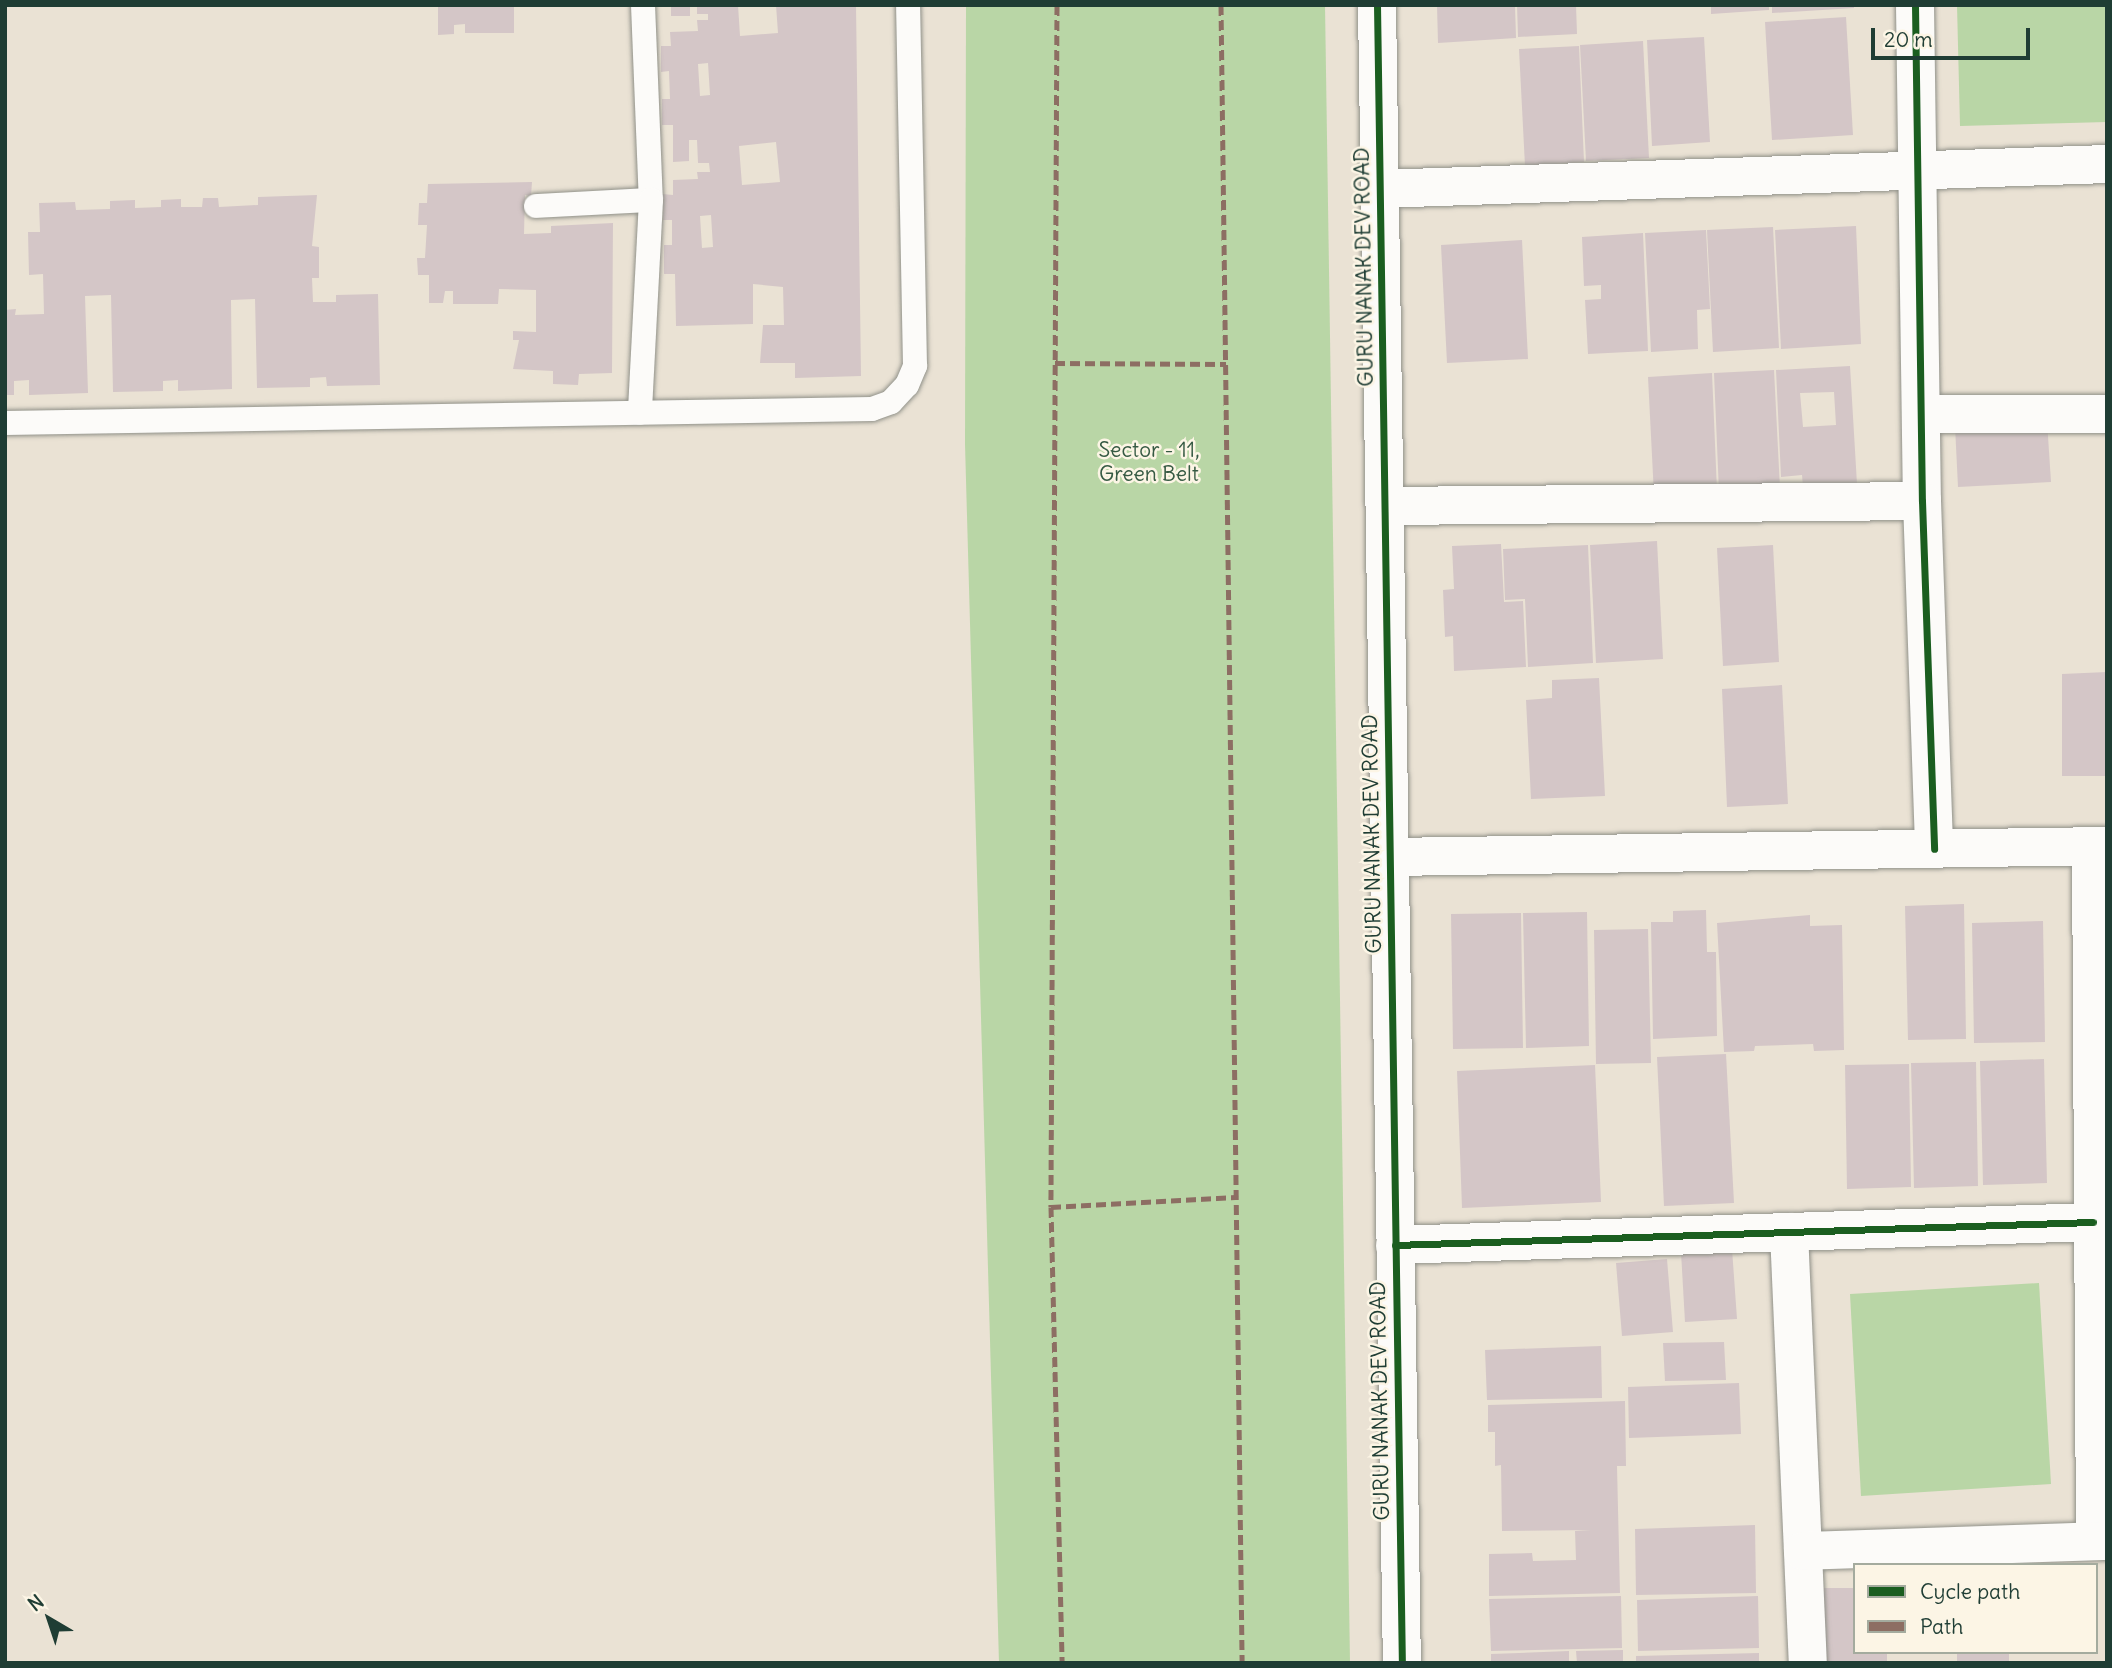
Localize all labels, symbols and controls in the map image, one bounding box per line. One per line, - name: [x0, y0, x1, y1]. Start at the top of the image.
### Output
- scale bar: [1874, 14, 2033, 58]
- text: 20 m: [1884, 26, 1933, 53]
- street label: GURU NANAK DEV ROAD: [1349, 147, 1379, 387]
- park label: Sector - 11, Green Belt: [1098, 437, 1200, 487]
- street label: GURU NANAK DEV ROAD: [1357, 714, 1387, 954]
- street label: GURU NANAK DEV ROAD: [1365, 1281, 1395, 1521]
- legend: [1853, 1563, 2098, 1654]
- text: Cycle path: [1920, 1578, 2020, 1605]
- north arrow: [14, 1584, 84, 1654]
- text: N: [23, 1589, 48, 1616]
- text: Path: [1920, 1613, 1963, 1640]

